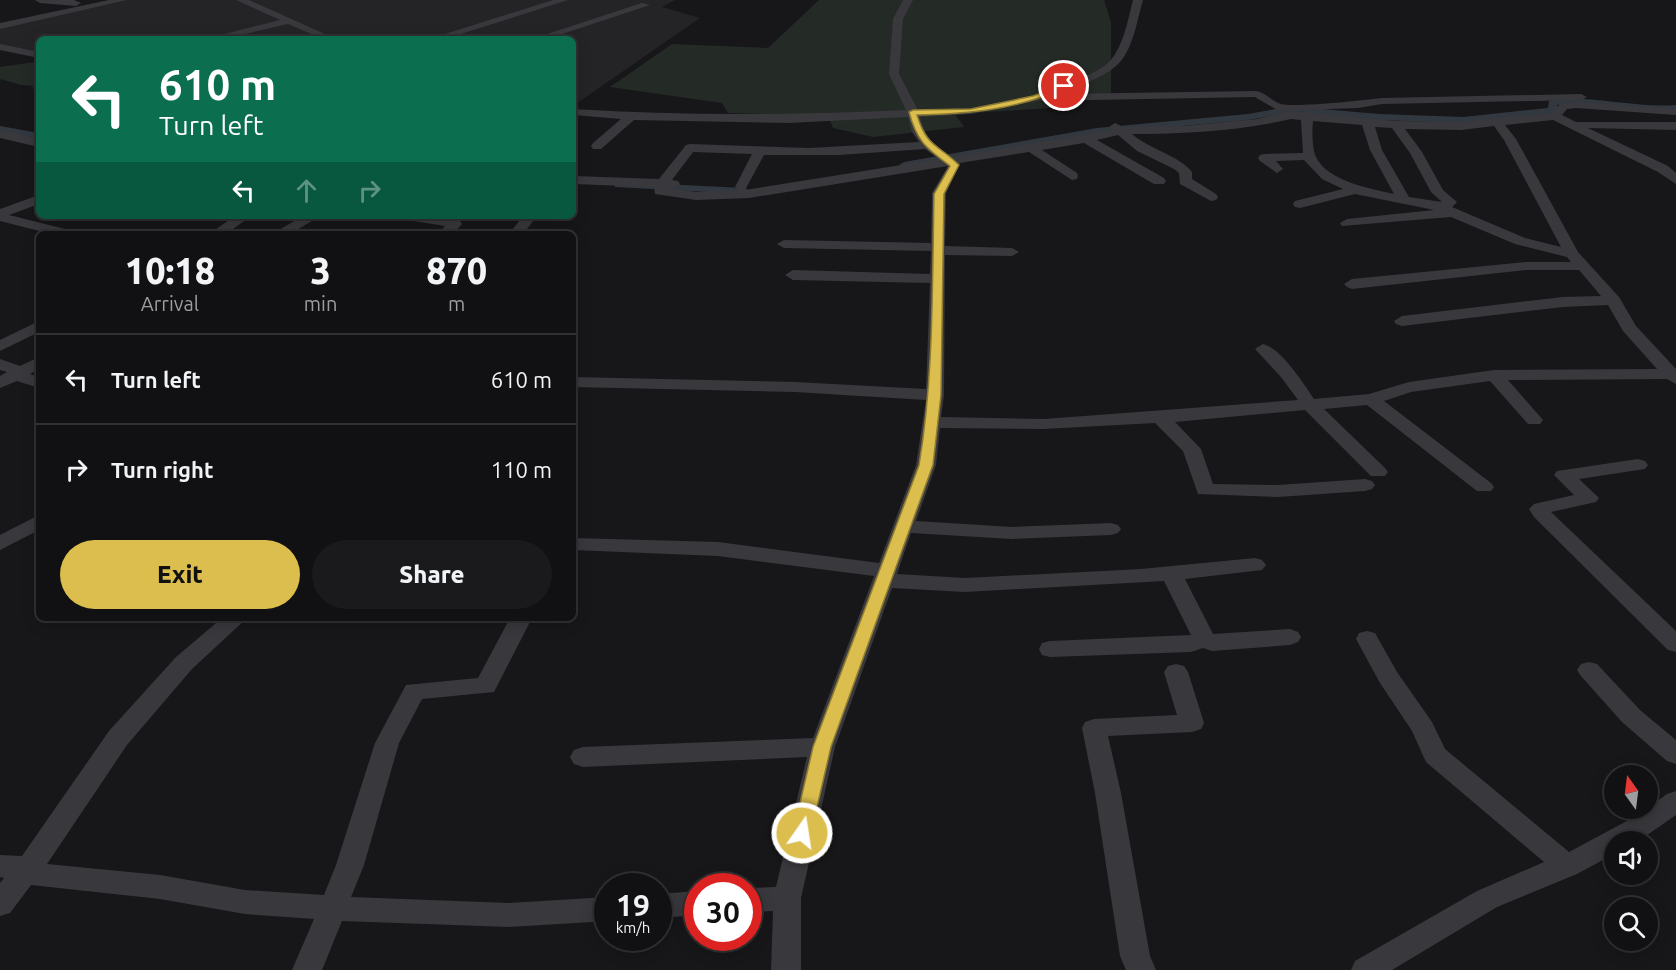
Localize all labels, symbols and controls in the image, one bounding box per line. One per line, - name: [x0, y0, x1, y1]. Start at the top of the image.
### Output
- icon: left: [60, 60, 138, 138]
- pin: [1038, 60, 1089, 111]
- text: 610 m: [159, 61, 276, 108]
- icon: arrive: [1047, 69, 1080, 102]
- text: Turn left: [159, 110, 263, 140]
- icon: left: [227, 174, 260, 207]
- icon: ahead: [290, 174, 323, 207]
- icon: right: [353, 174, 386, 207]
- text: 10:18: [125, 250, 215, 291]
- text: 3: [310, 250, 331, 291]
- text: 870: [426, 250, 487, 291]
- text: Arrival: [141, 292, 199, 315]
- text: min: [304, 292, 337, 315]
- text: m: [448, 292, 465, 315]
- icon: left: [60, 363, 93, 396]
- text: Turn left: [111, 367, 201, 392]
- text: 610 m: [491, 367, 552, 392]
- icon: right: [60, 453, 93, 486]
- text: Turn right: [111, 457, 213, 482]
- text: 110 m: [491, 457, 552, 482]
- button: Exit: [60, 540, 300, 609]
- button: Share: [312, 540, 552, 609]
- north arrow: [1604, 765, 1658, 819]
- map controls: [1604, 765, 1658, 951]
- position arrow: [770, 801, 834, 865]
- button: sound: [1604, 831, 1658, 885]
- speed limit sign: 30: [684, 873, 762, 951]
- text: 19: [616, 888, 650, 922]
- button: search: [1604, 897, 1658, 951]
- text: km/h: [616, 919, 650, 936]

